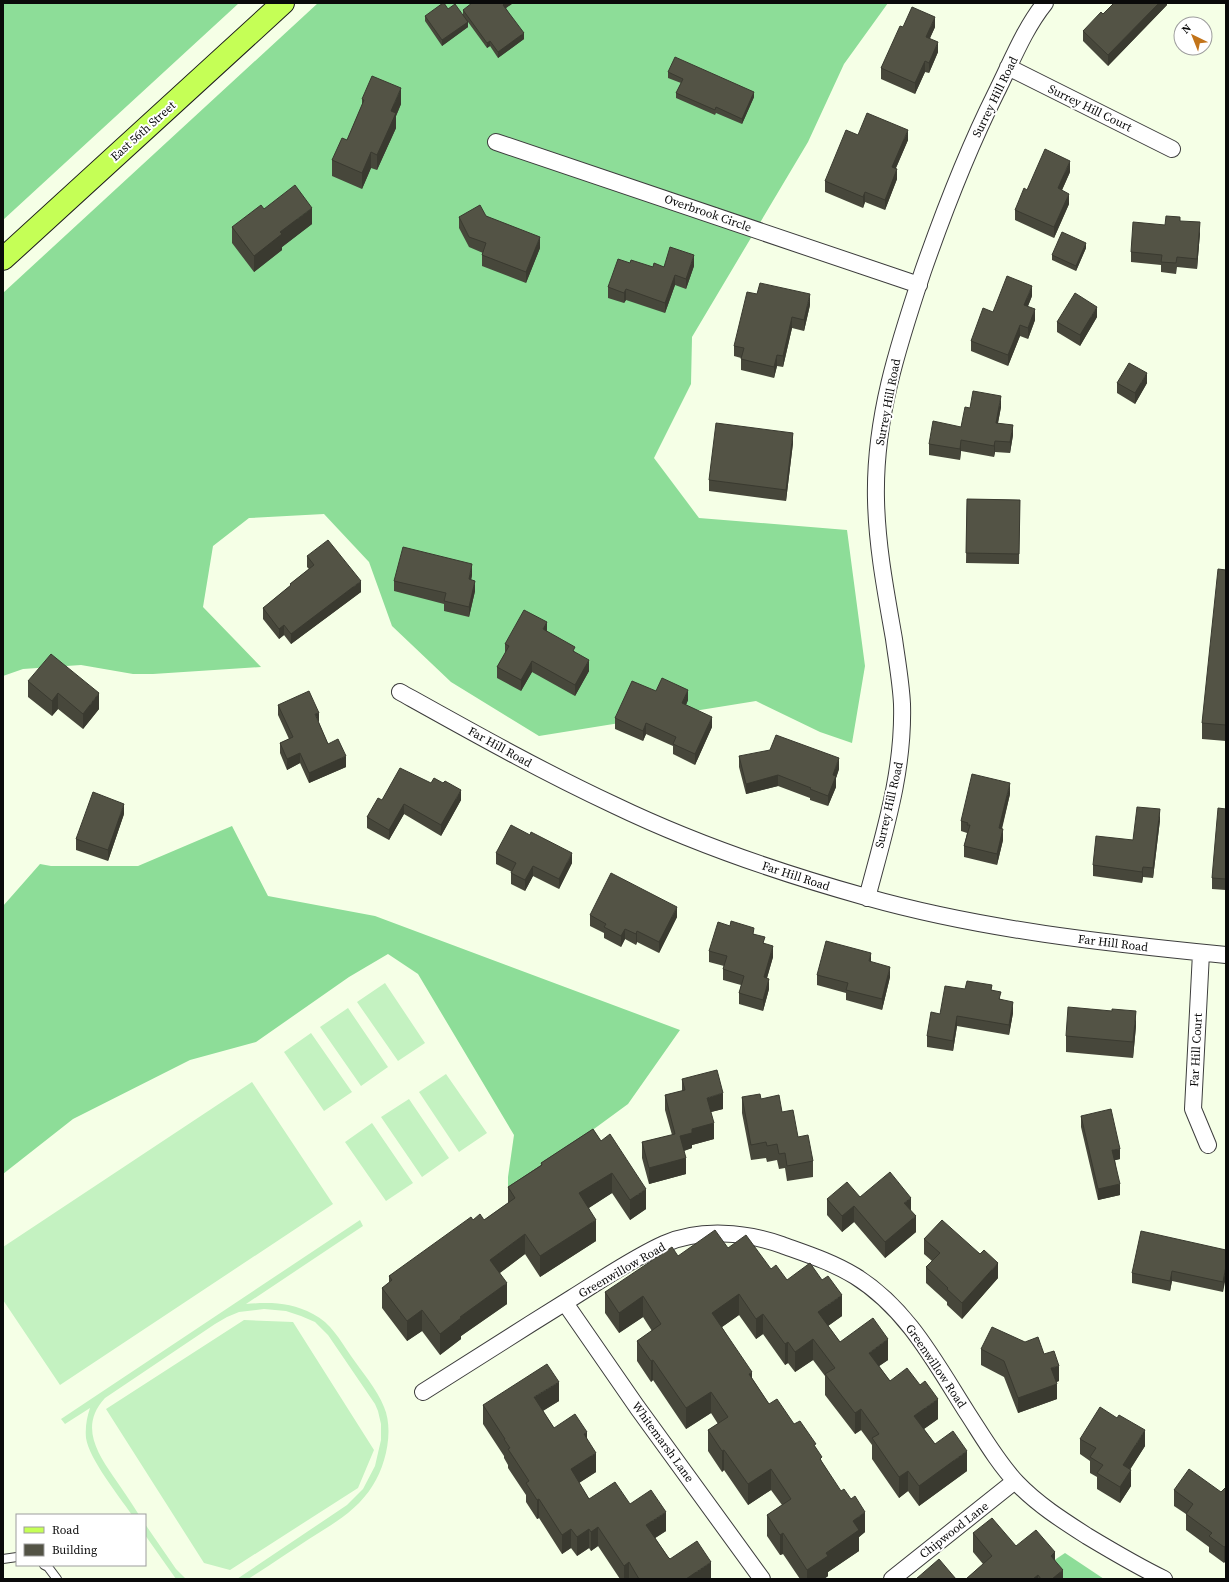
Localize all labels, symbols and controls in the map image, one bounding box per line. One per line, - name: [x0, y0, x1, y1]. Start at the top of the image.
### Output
- north arrow: [1173, 16, 1213, 56]
- text: N: [1178, 21, 1195, 37]
- street label: Surrey Hill Road: [968, 54, 1022, 140]
- street label: Surrey Hill Court: [1045, 81, 1135, 135]
- street label: East 56th Street: [107, 97, 179, 164]
- street label: Overbrook Circle: [662, 191, 754, 235]
- street label: Surrey Hill Road: [872, 357, 904, 447]
- street label: Far Hill Road: [465, 723, 535, 771]
- street label: Surrey Hill Road: [871, 760, 907, 850]
- street label: Far Hill Road: [760, 857, 832, 895]
- street label: Far Hill Road: [1077, 931, 1149, 955]
- street label: Far Hill Court: [1186, 1013, 1206, 1087]
- street label: Greenwillow Road: [576, 1238, 669, 1301]
- street label: Greenwillow Road: [902, 1321, 970, 1411]
- street label: Whitemarsh Lane: [628, 1399, 698, 1485]
- street label: Chipwood Lane: [916, 1498, 992, 1562]
- legend: [16, 1514, 146, 1566]
- text: Road: [52, 1522, 79, 1538]
- text: Building: [52, 1542, 97, 1558]

